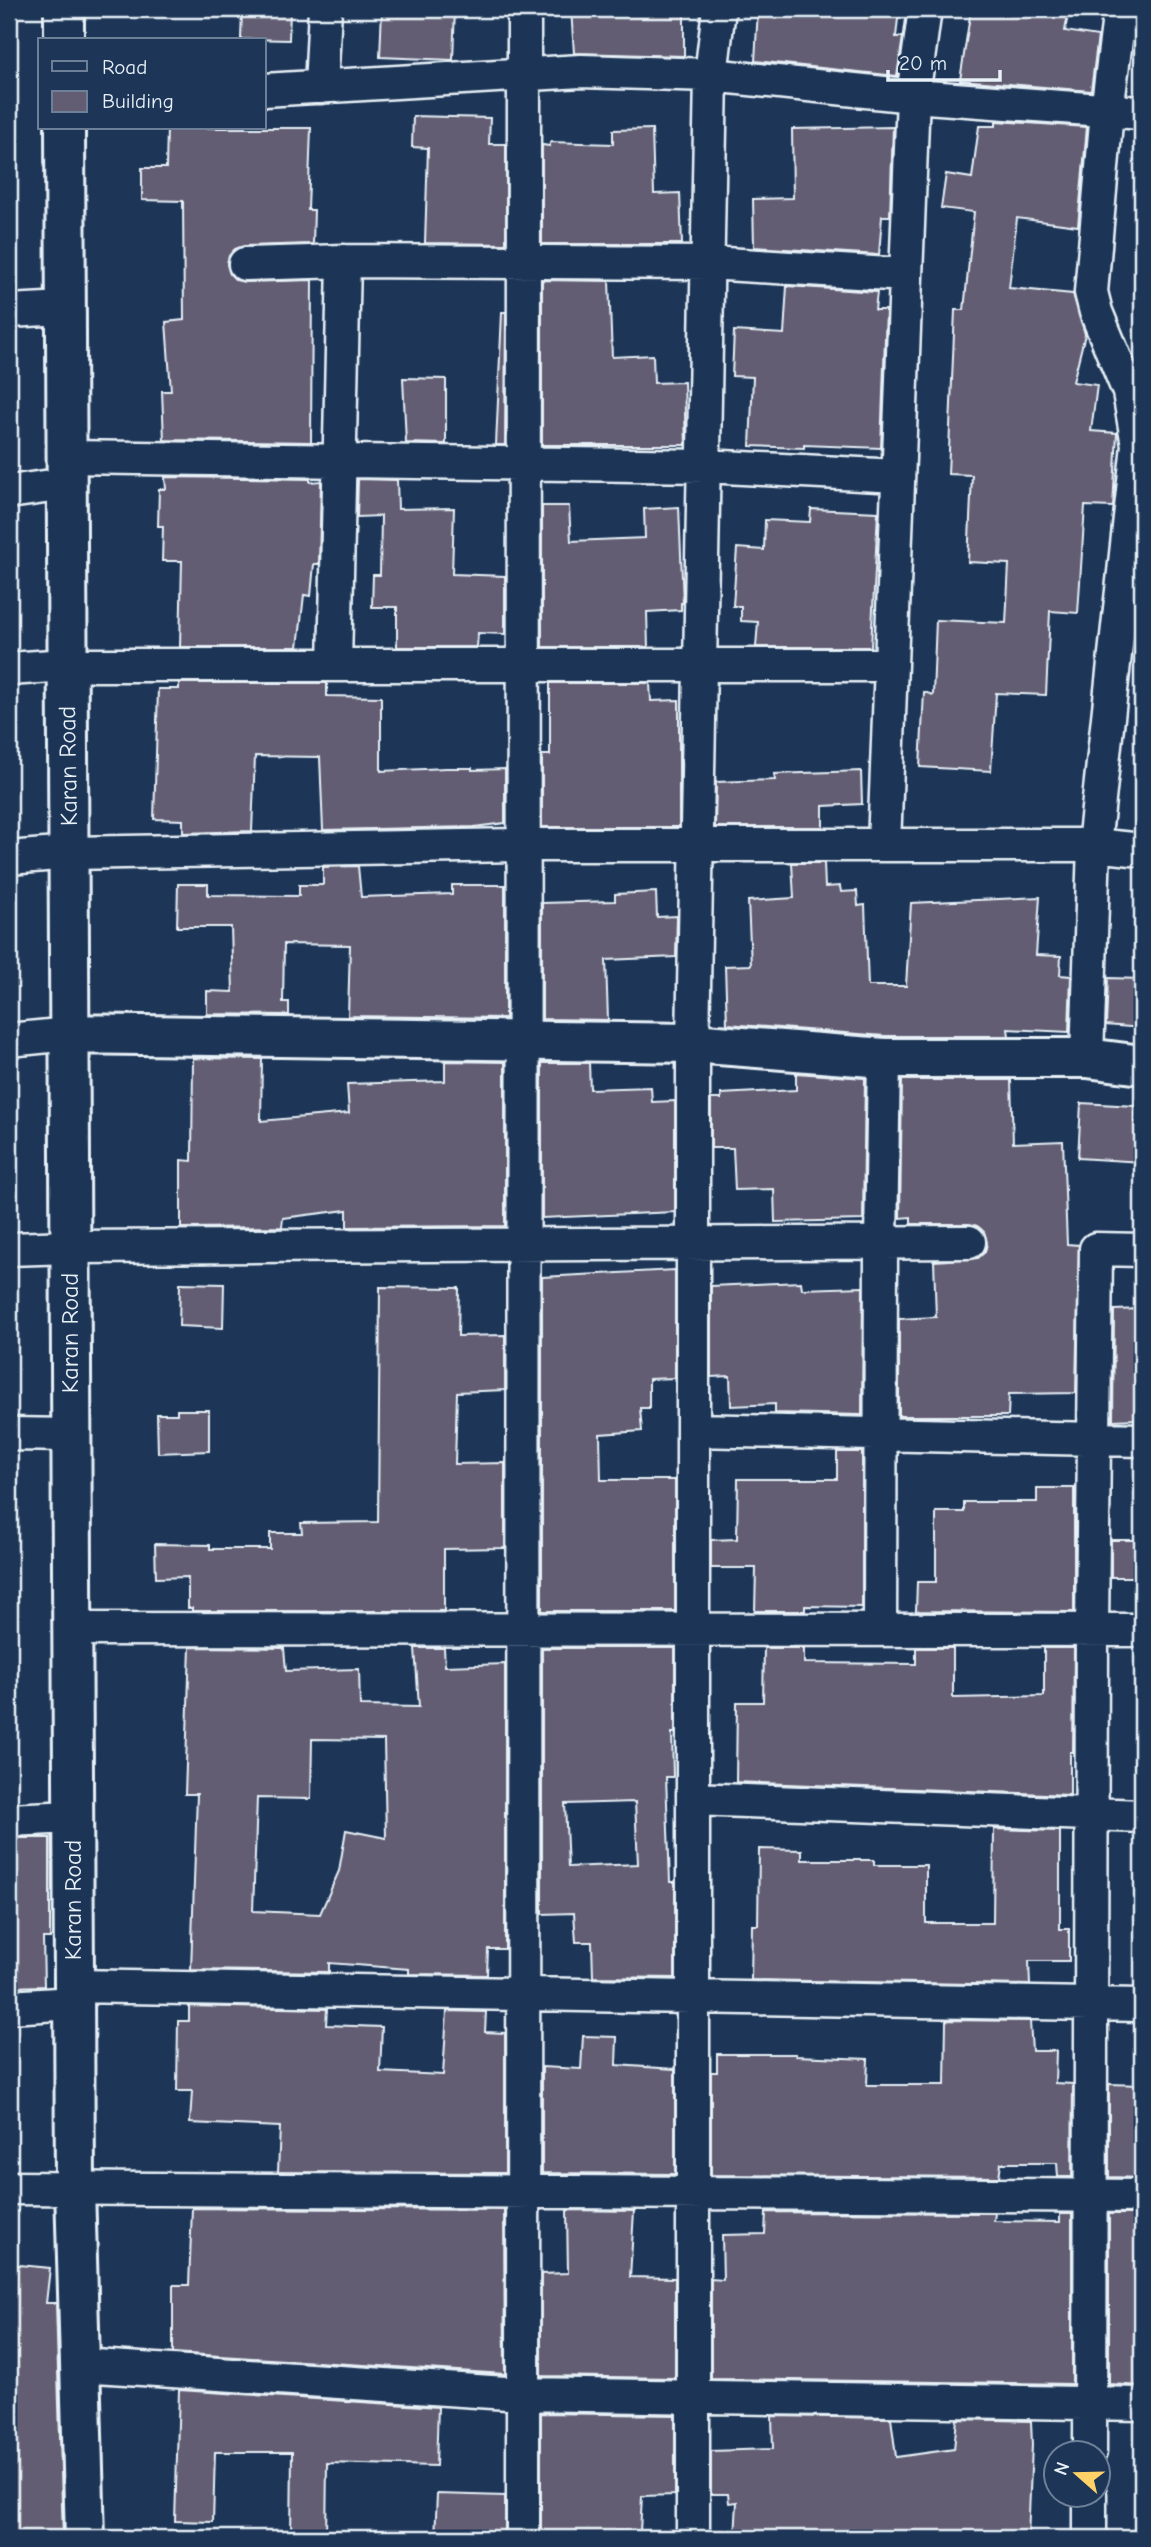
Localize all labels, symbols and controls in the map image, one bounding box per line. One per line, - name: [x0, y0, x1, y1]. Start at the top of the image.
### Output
- legend: [38, 38, 266, 130]
- scale bar: [888, 38, 1000, 82]
- text: 20 m: [899, 51, 947, 75]
- text: Road: [102, 55, 147, 79]
- text: Building: [102, 89, 174, 113]
- street label: Karan Road: [53, 706, 83, 826]
- street label: Karan Road: [56, 1273, 84, 1393]
- street label: Karan Road: [59, 1840, 87, 1960]
- north arrow: [1042, 2438, 1112, 2508]
- text: N: [1050, 2459, 1074, 2478]

